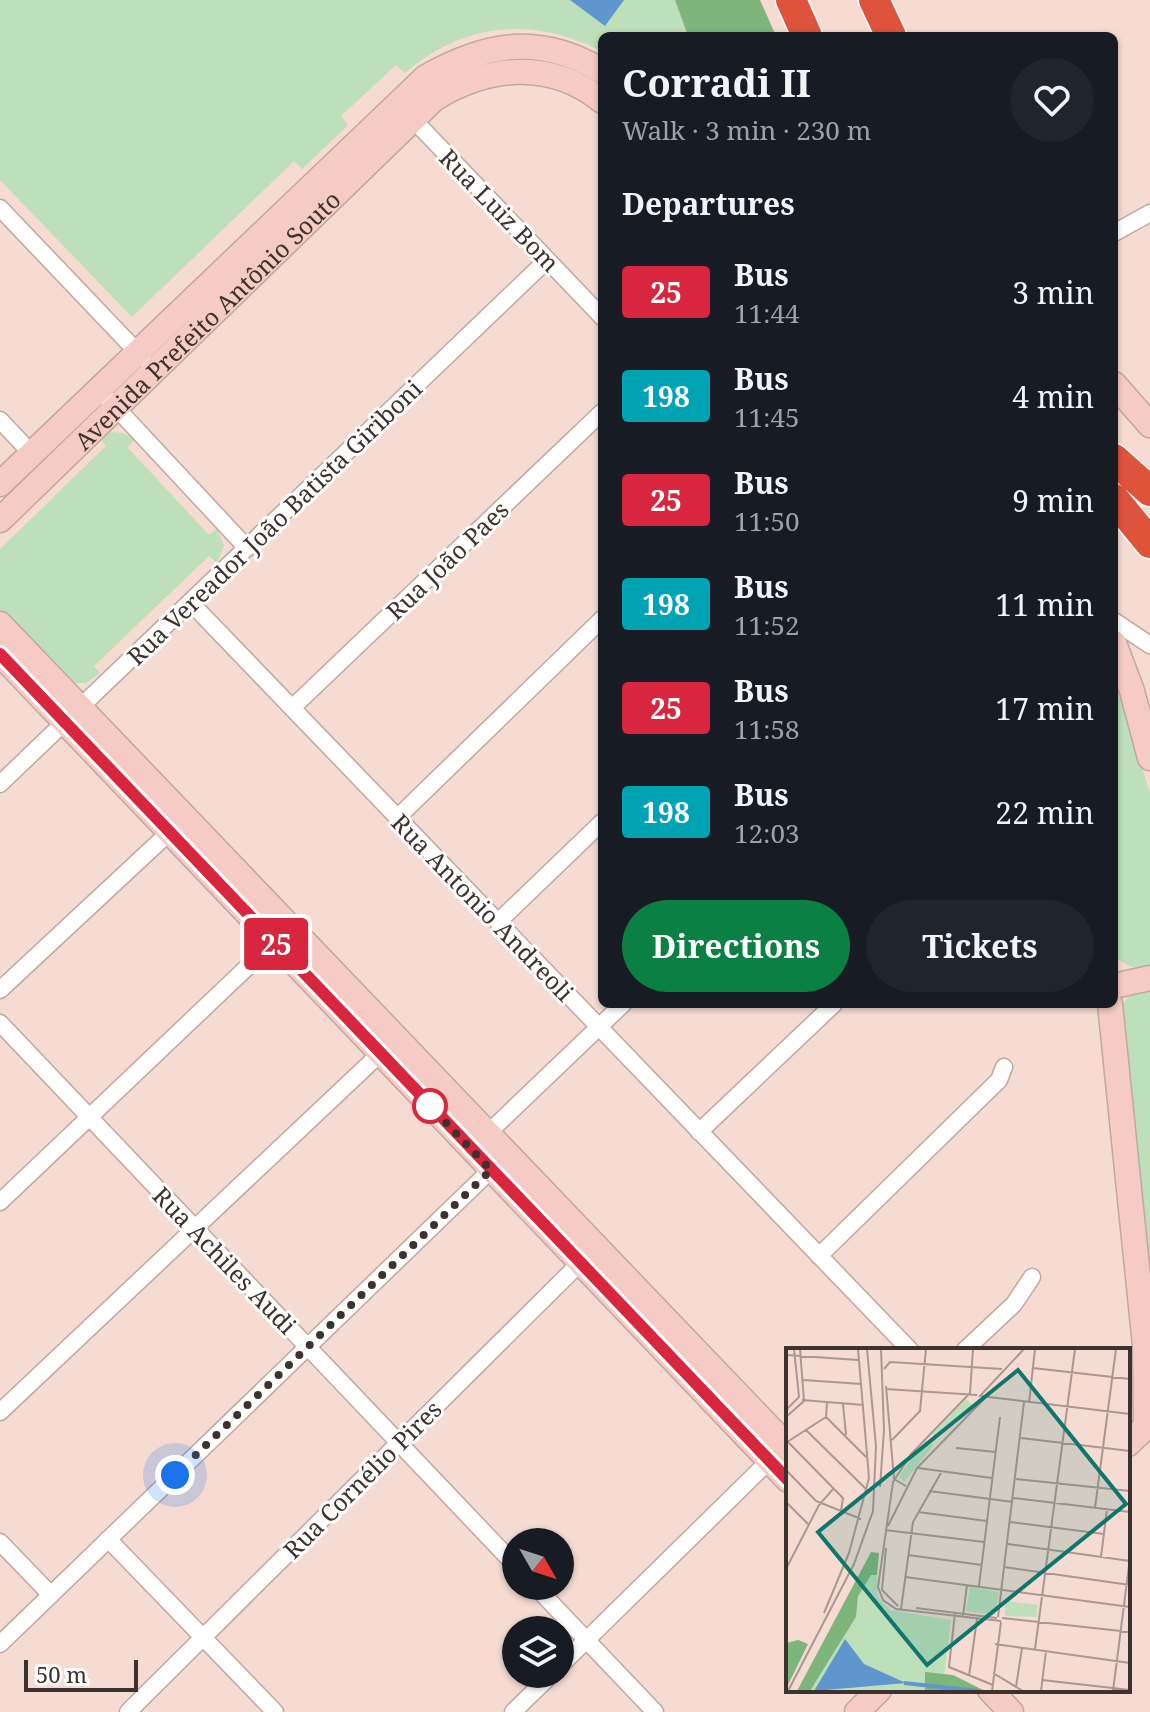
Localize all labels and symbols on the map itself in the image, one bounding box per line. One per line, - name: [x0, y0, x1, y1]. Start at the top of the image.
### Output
- street label: Rua Luiz Bom: [433, 141, 567, 279]
- street label: Avenida Prefeito Antônio Souto: [66, 183, 347, 456]
- street label: Rua Vereador João Batista Giriboni: [119, 372, 429, 672]
- street label: Rua João Paes: [379, 493, 515, 627]
- street label: Rua Antonio Andreoli: [385, 806, 582, 1008]
- line badge: 25: [240, 918, 312, 970]
- unlabelled marker: [413, 1089, 447, 1123]
- street label: Rua Achiles Audi: [146, 1179, 304, 1341]
- inset map: [786, 1348, 1130, 1692]
- street label: Rua Cornélio Pires: [276, 1393, 448, 1565]
- your location: [155, 1455, 195, 1495]
- north arrow: [502, 1528, 574, 1600]
- scale bar: [24, 1656, 138, 1692]

